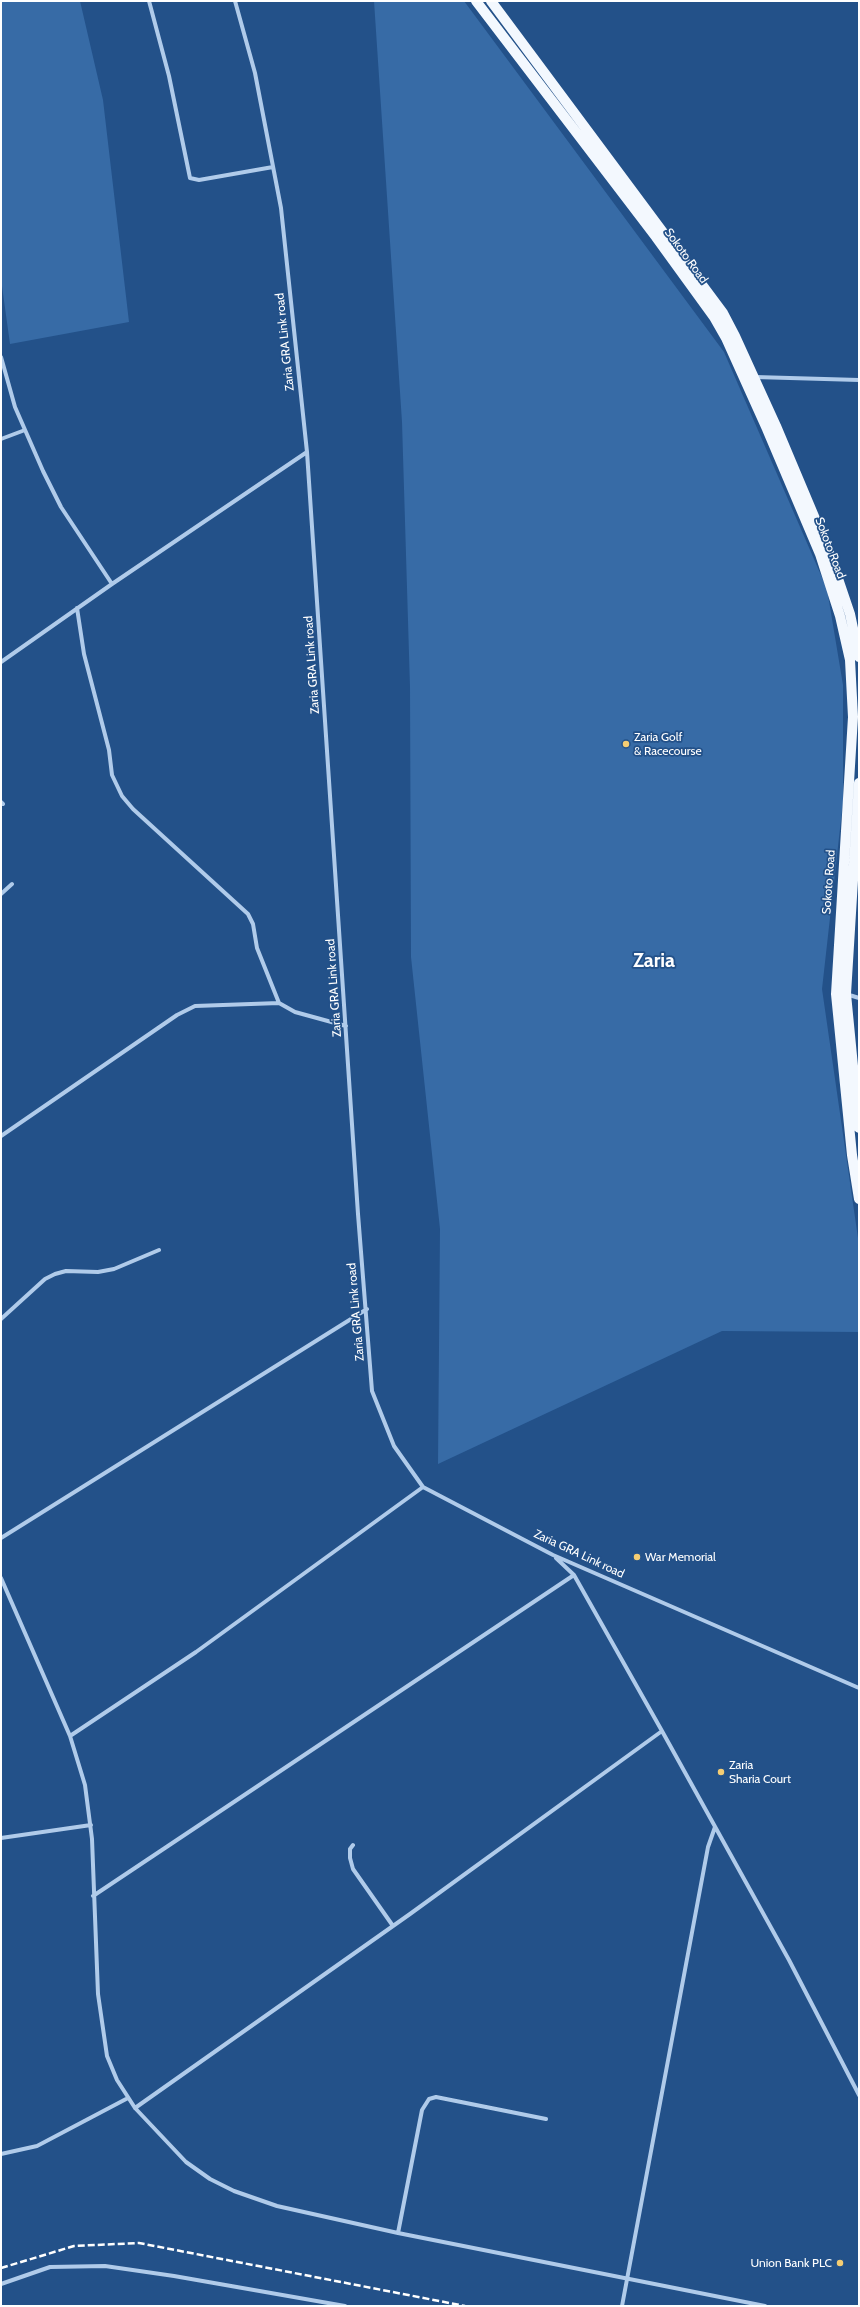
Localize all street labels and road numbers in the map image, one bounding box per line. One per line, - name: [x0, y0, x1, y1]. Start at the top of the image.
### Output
- street label: Sokoto Road: [661, 226, 711, 286]
- street label: Zaria GRA Link road: [273, 292, 297, 392]
- street label: Sokoto Road: [812, 515, 848, 581]
- street label: Zaria GRA Link road: [301, 615, 323, 715]
- street label: Sokoto Road: [820, 849, 838, 915]
- street label: Zaria GRA Link road: [323, 938, 345, 1038]
- street label: Zaria GRA Link road: [345, 1262, 367, 1362]
- street label: Zaria GRA Link road: [531, 1527, 627, 1581]

